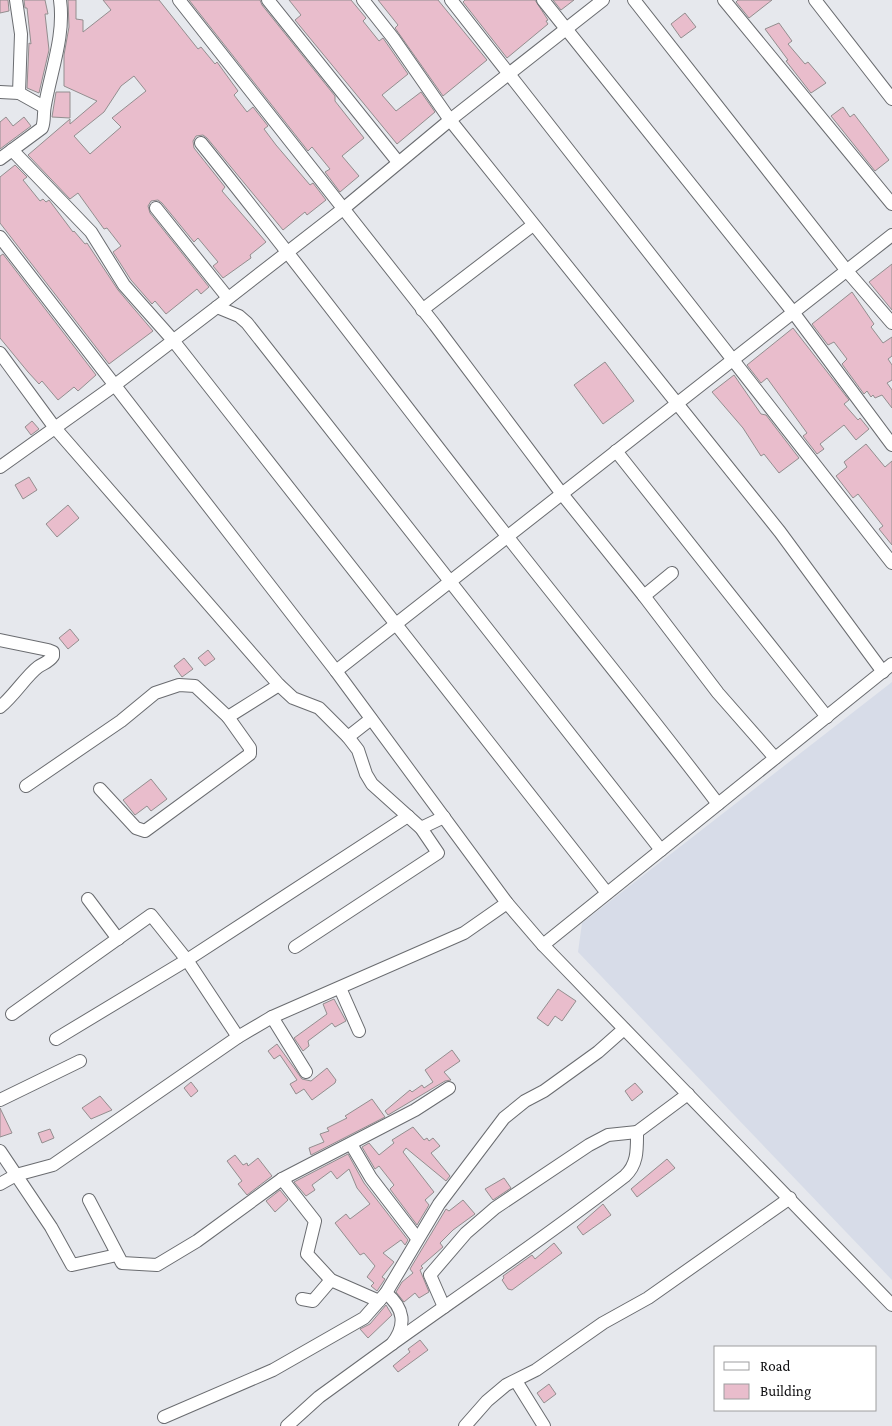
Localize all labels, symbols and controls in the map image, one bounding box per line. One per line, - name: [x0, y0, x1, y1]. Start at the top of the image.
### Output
- legend: [714, 1346, 877, 1411]
- text: Road: [760, 1358, 791, 1374]
- text: Building: [760, 1383, 811, 1400]

